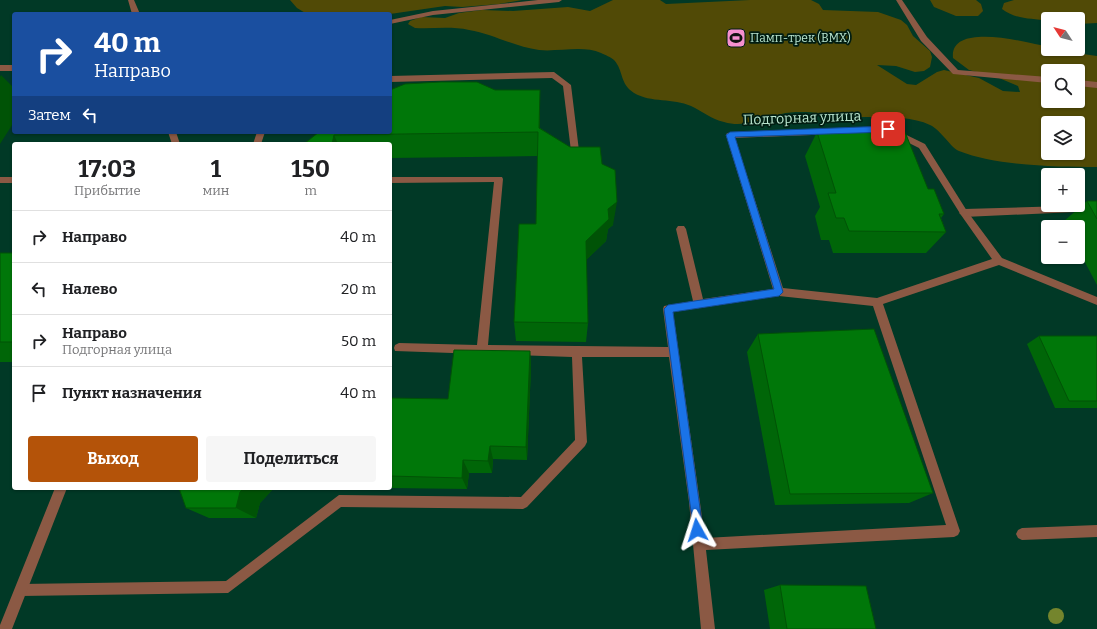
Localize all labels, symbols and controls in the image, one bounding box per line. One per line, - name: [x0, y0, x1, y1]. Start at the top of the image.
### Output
- north arrow: [1041, 12, 1085, 56]
- map controls: [1041, 12, 1085, 264]
- text: 40 m: [94, 26, 161, 59]
- sports icon: Памп-трек (BMX): [725, 27, 747, 49]
- icon: right: [28, 28, 80, 80]
- place label: Памп-трек (BMX): [750, 30, 851, 45]
- text: Направо: [94, 60, 171, 82]
- button: search: [1041, 64, 1085, 108]
- icon: left: [79, 104, 101, 126]
- text: Затем: [28, 106, 71, 124]
- street label: Подгорная улица: [743, 107, 862, 129]
- pin: [871, 112, 905, 146]
- button: layers: [1041, 116, 1085, 160]
- icon: arrive: [877, 118, 899, 140]
- text: 17:03: [78, 155, 136, 183]
- text: 1: [211, 155, 221, 183]
- text: 150: [291, 155, 330, 183]
- button: +: [1041, 168, 1085, 212]
- text: Прибытие: [74, 183, 141, 198]
- text: мин: [202, 183, 229, 198]
- text: m: [305, 183, 317, 198]
- button: −: [1041, 220, 1085, 264]
- icon: right: [28, 226, 50, 248]
- text: Направо: [62, 228, 127, 246]
- text: 40 m: [340, 228, 376, 246]
- icon: left: [28, 278, 50, 300]
- text: Налево: [62, 280, 117, 298]
- text: 20 m: [341, 280, 376, 298]
- text: Направо: [62, 324, 127, 342]
- icon: right: [28, 330, 50, 352]
- text: 50 m: [341, 332, 376, 350]
- text: Подгорная улица: [62, 342, 172, 357]
- icon: arrive: [28, 382, 50, 404]
- text: Пункт назначения: [62, 384, 202, 402]
- text: 40 m: [340, 384, 376, 402]
- button: Выход: [28, 436, 198, 482]
- button: Поделиться: [206, 436, 376, 482]
- position arrow: [676, 509, 718, 551]

